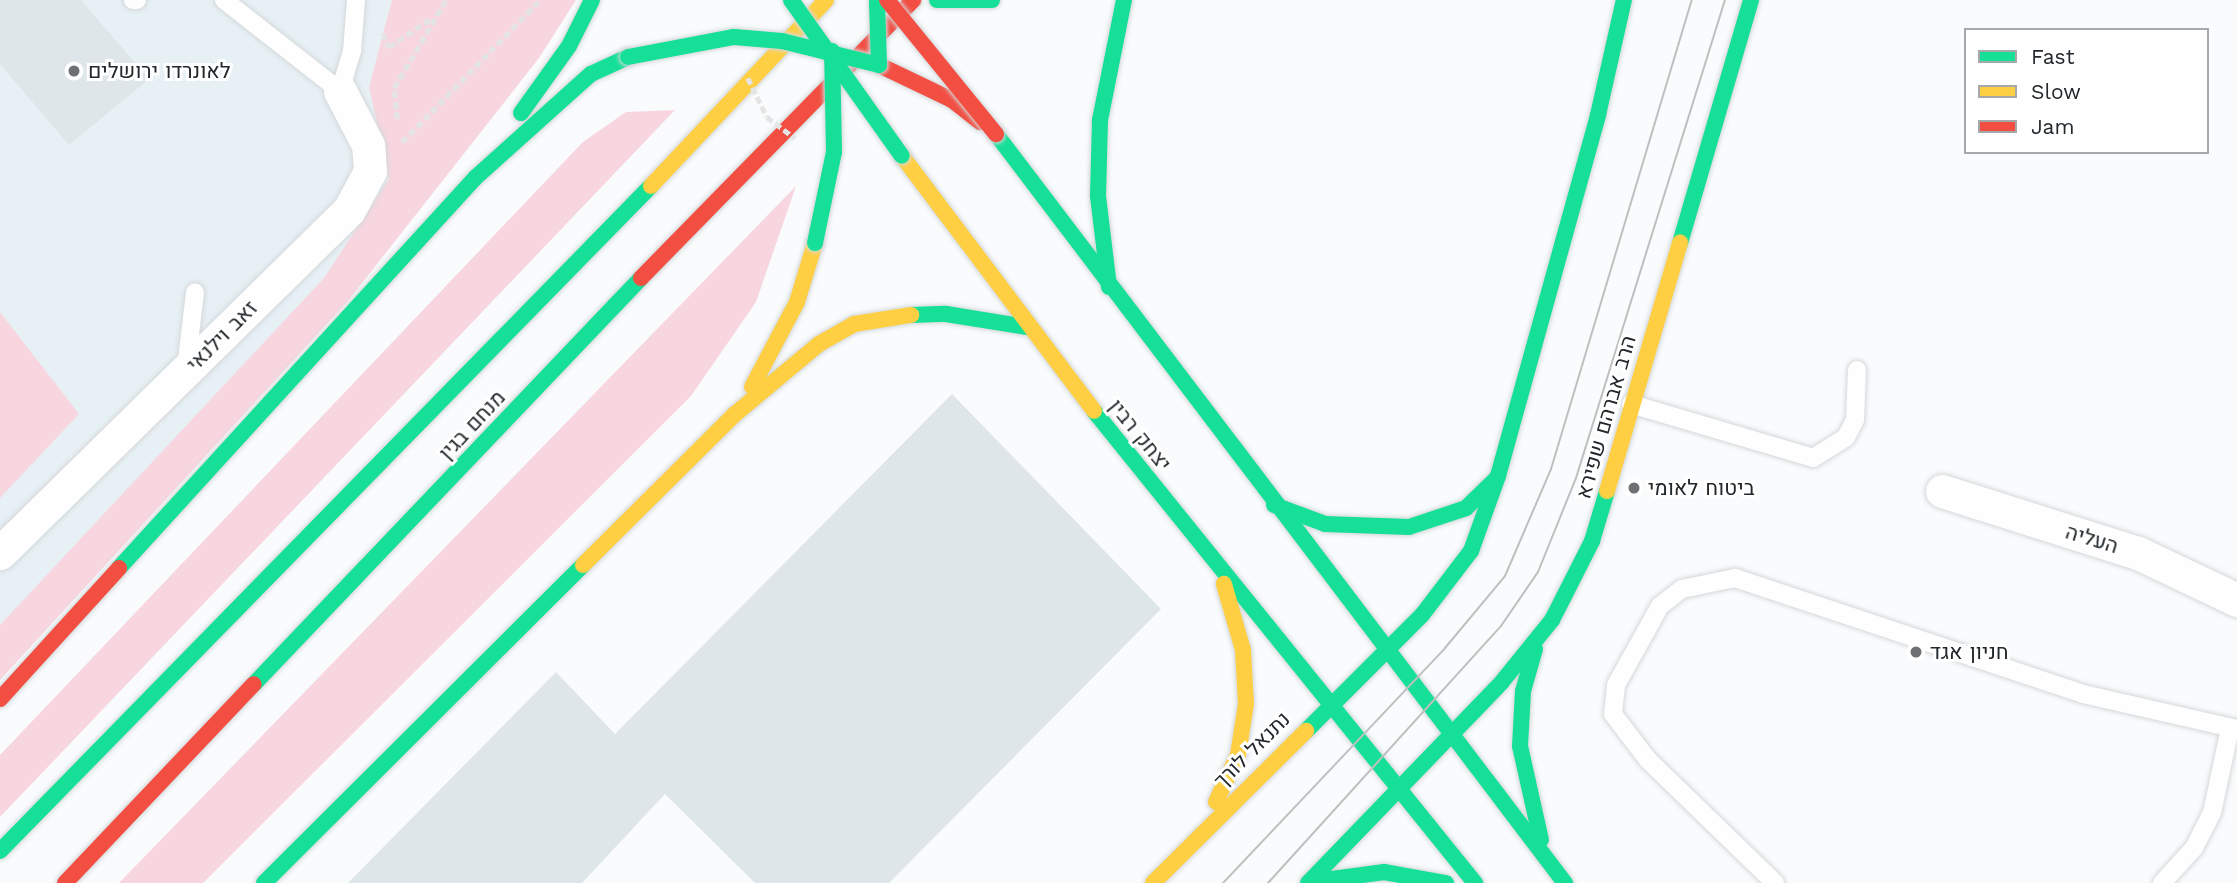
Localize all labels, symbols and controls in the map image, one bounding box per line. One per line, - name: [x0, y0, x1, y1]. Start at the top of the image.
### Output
- legend: [1964, 28, 2209, 154]
- text: Fast: [2031, 44, 2075, 69]
- place label: לאונרדו ירושלים: [88, 58, 231, 84]
- marker: לאונרדו ירושלים: [66, 63, 82, 79]
- text: Slow: [2031, 79, 2081, 104]
- text: Jam: [2031, 114, 2074, 139]
- street label: זאב וילנאי: [181, 295, 263, 377]
- street label: הרב אברהם שפירא: [1571, 333, 1641, 501]
- street label: מנחם בגין: [434, 385, 510, 465]
- street label: יצחק רבין: [1104, 394, 1176, 476]
- place label: ביטוח לאומי: [1648, 475, 1755, 501]
- marker: ביטוח לאומי: [1626, 480, 1642, 496]
- street label: העליה: [2063, 519, 2121, 559]
- place label: חניון אגד: [1930, 639, 2009, 665]
- marker: חניון אגד: [1908, 644, 1924, 660]
- street label: נתנאל לורך: [1209, 707, 1295, 793]

